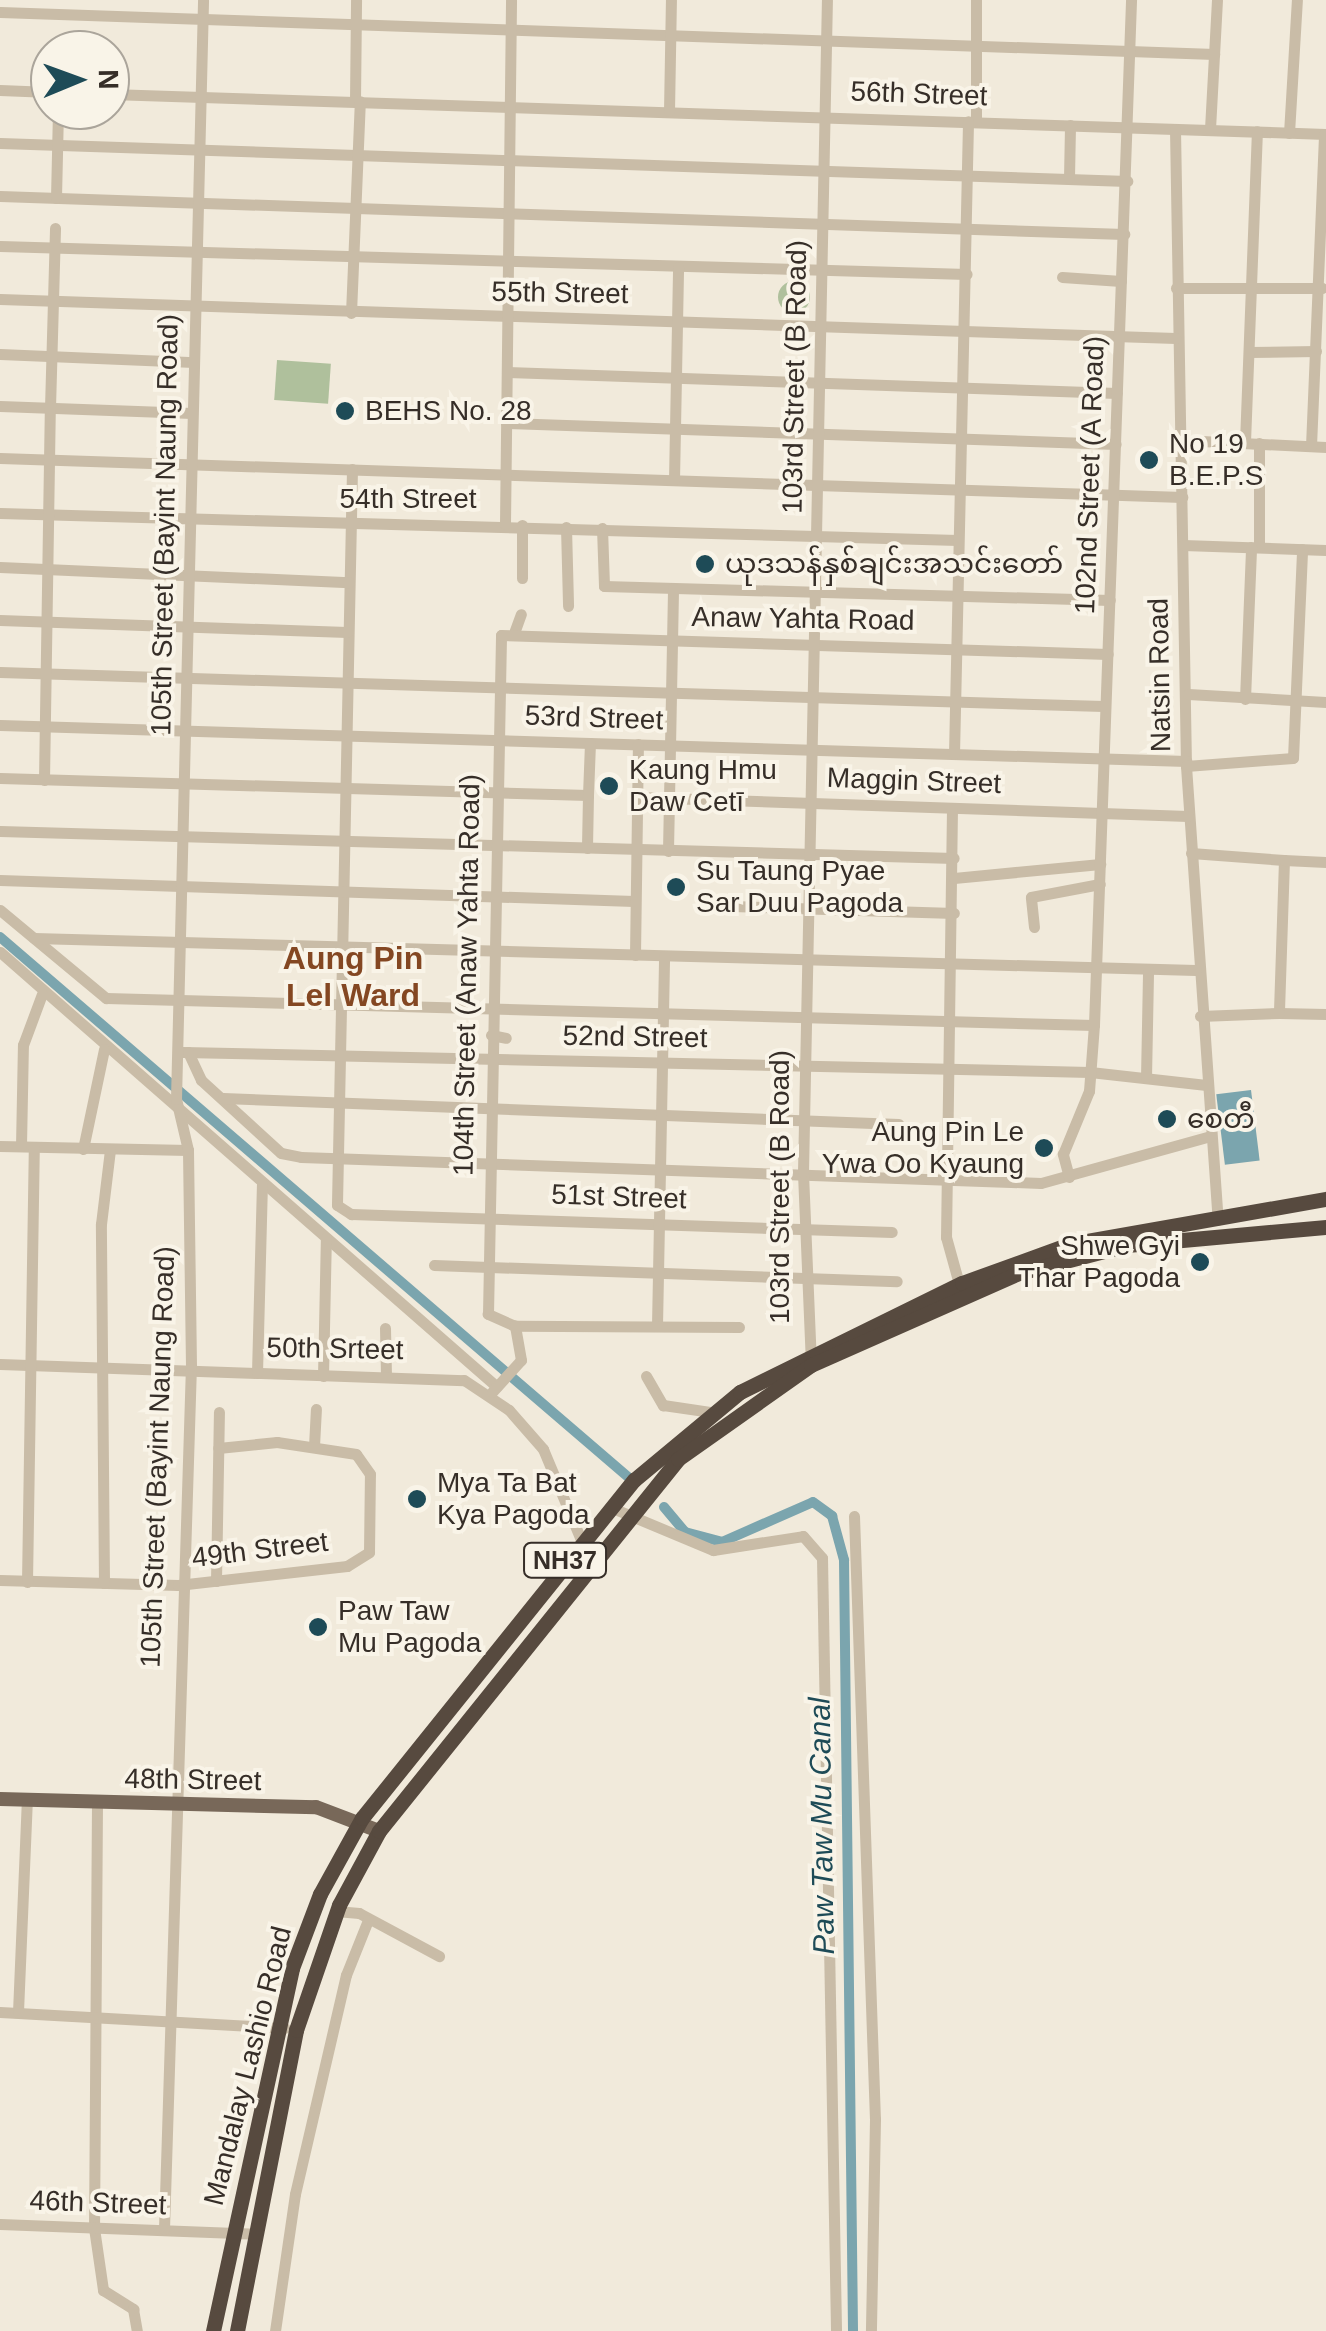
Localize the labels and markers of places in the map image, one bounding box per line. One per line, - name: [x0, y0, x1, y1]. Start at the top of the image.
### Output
- place label: BEHS No. 28: [365, 394, 532, 428]
- marker: BEHS No. 28: [334, 400, 356, 422]
- place label: No 19 B.E.P.S: [1169, 427, 1263, 493]
- marker: No 19 B.E.P.S: [1138, 449, 1160, 471]
- place label: ယုဒသန်နှစ်ချင်းအသင်းတော်: [725, 547, 1063, 581]
- marker: ယုဒသန်နှစ်ချင်းအသင်းတော်: [694, 553, 716, 575]
- place label: Kaung Hmu Daw Cetī: [629, 753, 777, 819]
- marker: Kaung Hmu Daw Cetī: [598, 775, 620, 797]
- place label: Su Taung Pyae Sar Duu Pagoda: [696, 854, 903, 920]
- marker: Su Taung Pyae Sar Duu Pagoda: [665, 876, 687, 898]
- place label: စေတီ: [1187, 1102, 1255, 1136]
- marker: စေတီ: [1156, 1108, 1178, 1130]
- place label: Aung Pin Le Ywa Oo Kyaung: [822, 1115, 1024, 1181]
- marker: Aung Pin Le Ywa Oo Kyaung: [1033, 1137, 1055, 1159]
- place label: Shwe Gyi Thar Pagoda: [1018, 1229, 1180, 1295]
- marker: Shwe Gyi Thar Pagoda: [1189, 1251, 1211, 1273]
- place label: Mya Ta Bat Kya Pagoda: [437, 1466, 590, 1532]
- marker: Mya Ta Bat Kya Pagoda: [406, 1488, 428, 1510]
- place label: Paw Taw Mu Pagoda: [338, 1594, 481, 1660]
- marker: Paw Taw Mu Pagoda: [307, 1616, 329, 1638]

